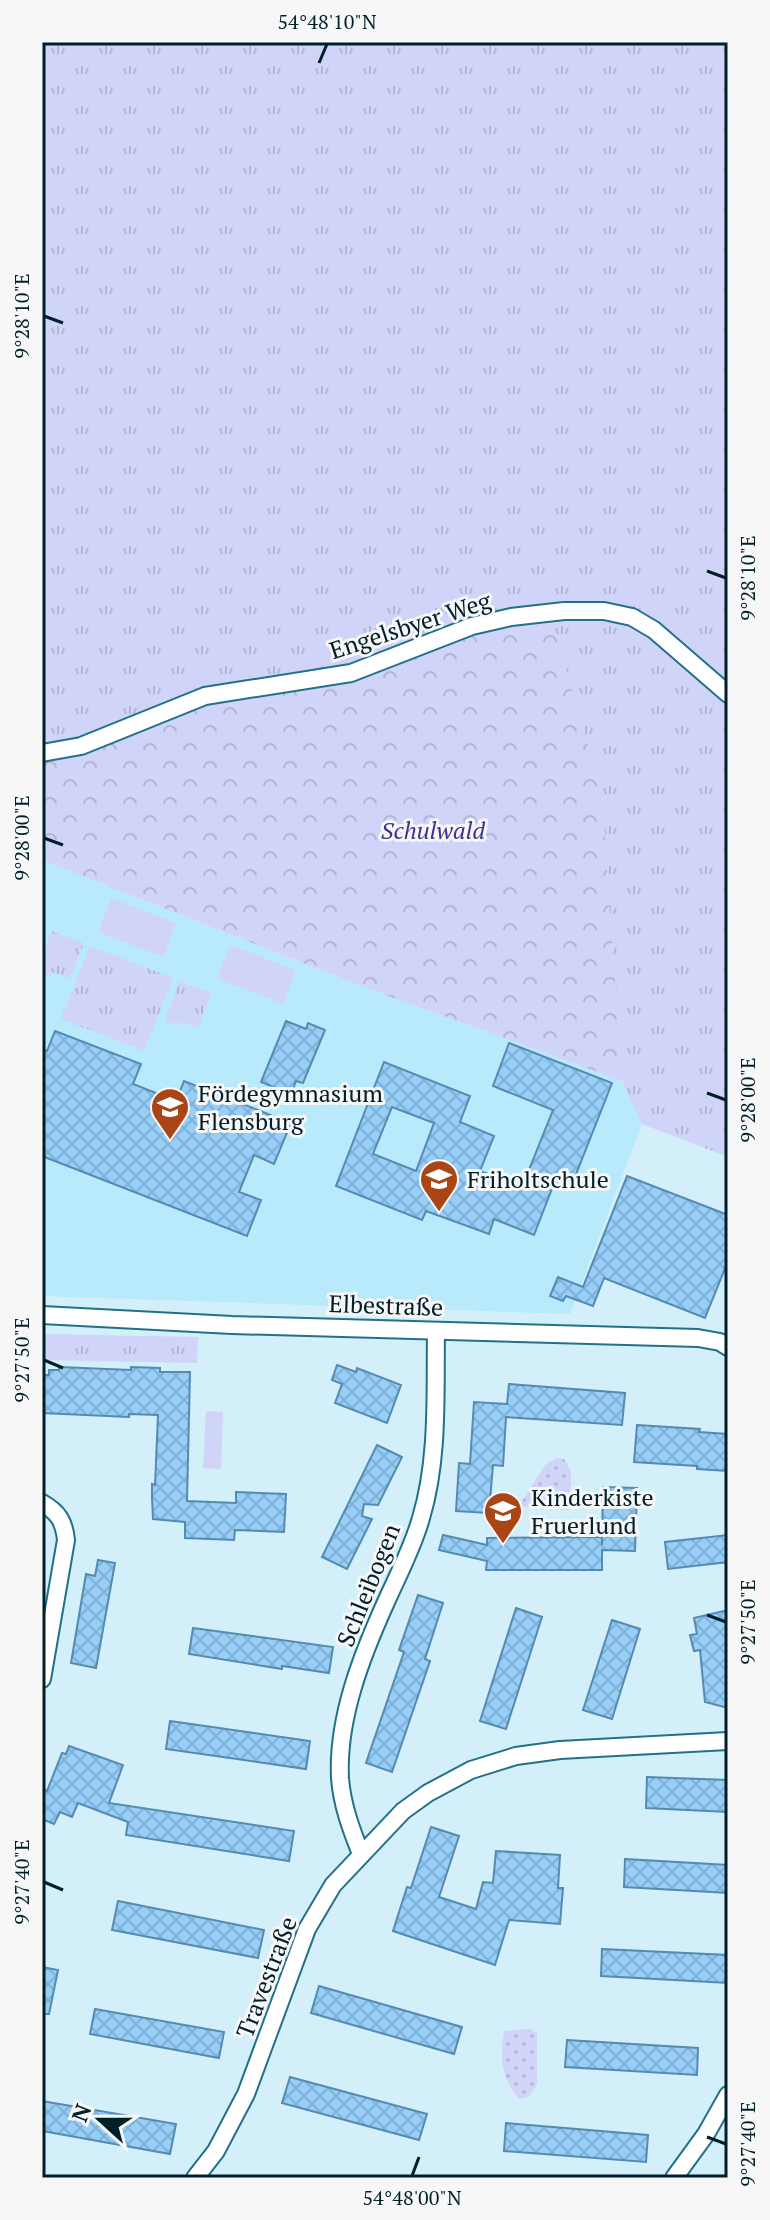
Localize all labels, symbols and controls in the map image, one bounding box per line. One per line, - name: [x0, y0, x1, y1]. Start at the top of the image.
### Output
- text: 54°48'10"N: [277, 8, 377, 35]
- text: 9°28'10"E: [8, 273, 35, 359]
- text: 9°28'10"E: [734, 535, 761, 621]
- street label: Engelsbyer Weg: [325, 584, 495, 666]
- text: 9°28'00"E: [8, 795, 35, 881]
- park label: Schulwald: [381, 814, 486, 846]
- text: 9°28'00"E: [734, 1057, 761, 1143]
- place label: Fördegymnasium Flensburg: [198, 1077, 383, 1137]
- school or university icon: Fördegymnasium Flensburg: [149, 1086, 191, 1141]
- school or university icon: Friholtschule: [418, 1158, 460, 1213]
- place label: Friholtschule: [467, 1163, 609, 1195]
- street label: Elbestraße: [328, 1287, 444, 1323]
- text: 9°27'50"E: [8, 1317, 35, 1403]
- place label: Kinderkiste Fruerlund: [531, 1481, 654, 1541]
- school or university icon: Kinderkiste Fruerlund: [482, 1490, 524, 1545]
- street label: Schleibogen: [329, 1519, 407, 1651]
- text: 9°27'50"E: [734, 1579, 761, 1665]
- text: 9°27'40"E: [8, 1839, 35, 1925]
- street label: Travestraße: [228, 1912, 304, 2042]
- north arrow: [60, 2080, 140, 2160]
- text: N: [64, 2099, 98, 2126]
- text: 9°27'40"E: [734, 2101, 761, 2187]
- text: 54°48'00"N: [362, 2184, 462, 2211]

